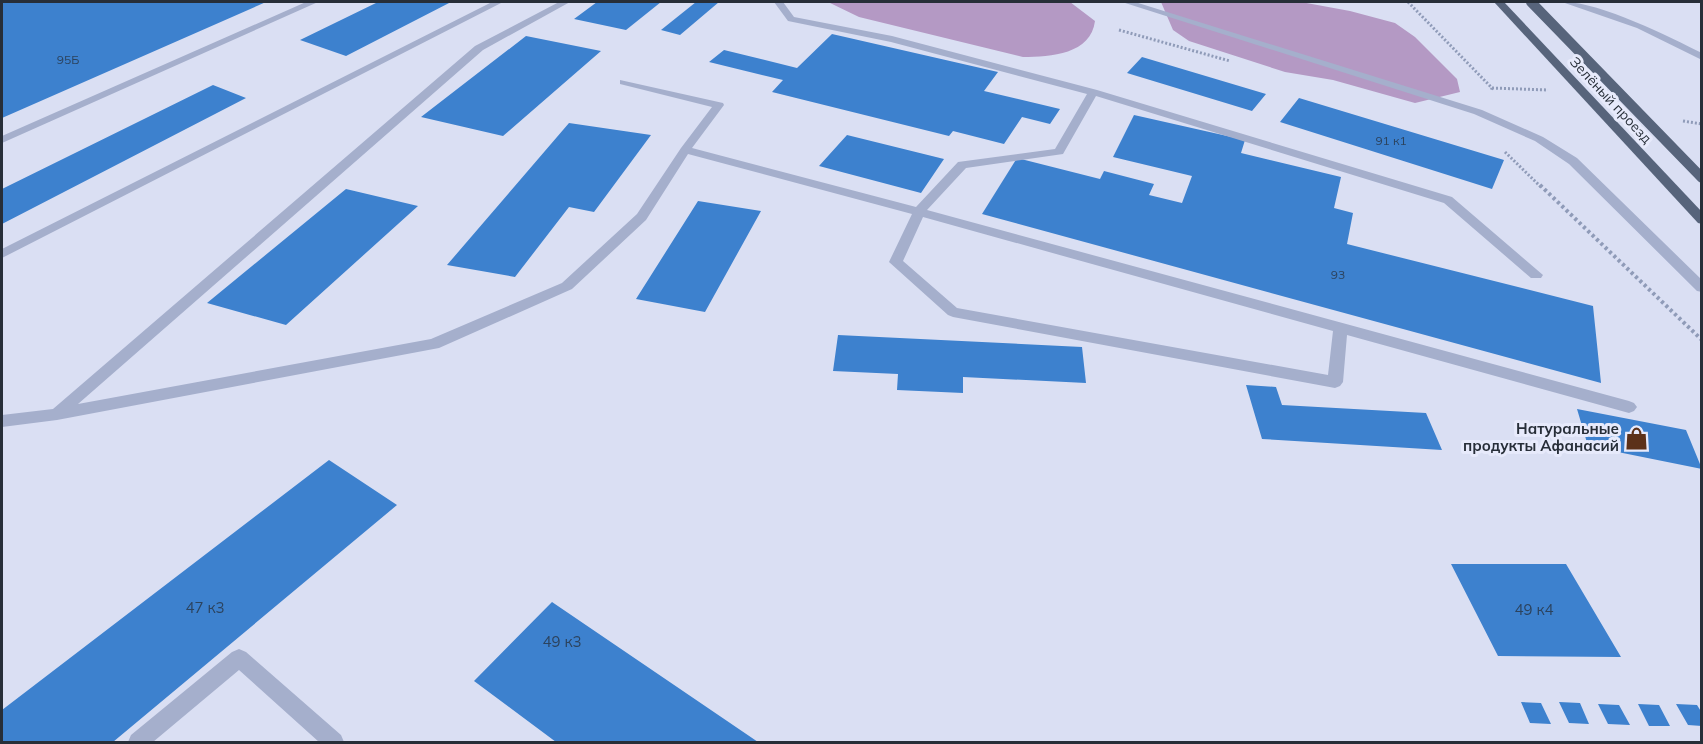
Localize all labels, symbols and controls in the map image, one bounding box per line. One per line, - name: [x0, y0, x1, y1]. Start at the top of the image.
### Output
- house number: 95Б: [57, 52, 79, 67]
- street label: Зелёный проезд: [1566, 53, 1656, 148]
- house number: 91 к1: [1375, 133, 1407, 148]
- house number: 93: [1331, 267, 1345, 282]
- place label: Натуральные продукты Афанасий: [1463, 419, 1619, 455]
- shop icon: Натуральные продукты Афанасий: [1624, 425, 1650, 451]
- house number: 47 к3: [186, 598, 225, 617]
- house number: 49 к4: [1515, 600, 1554, 619]
- house number: 49 к3: [543, 632, 582, 651]

